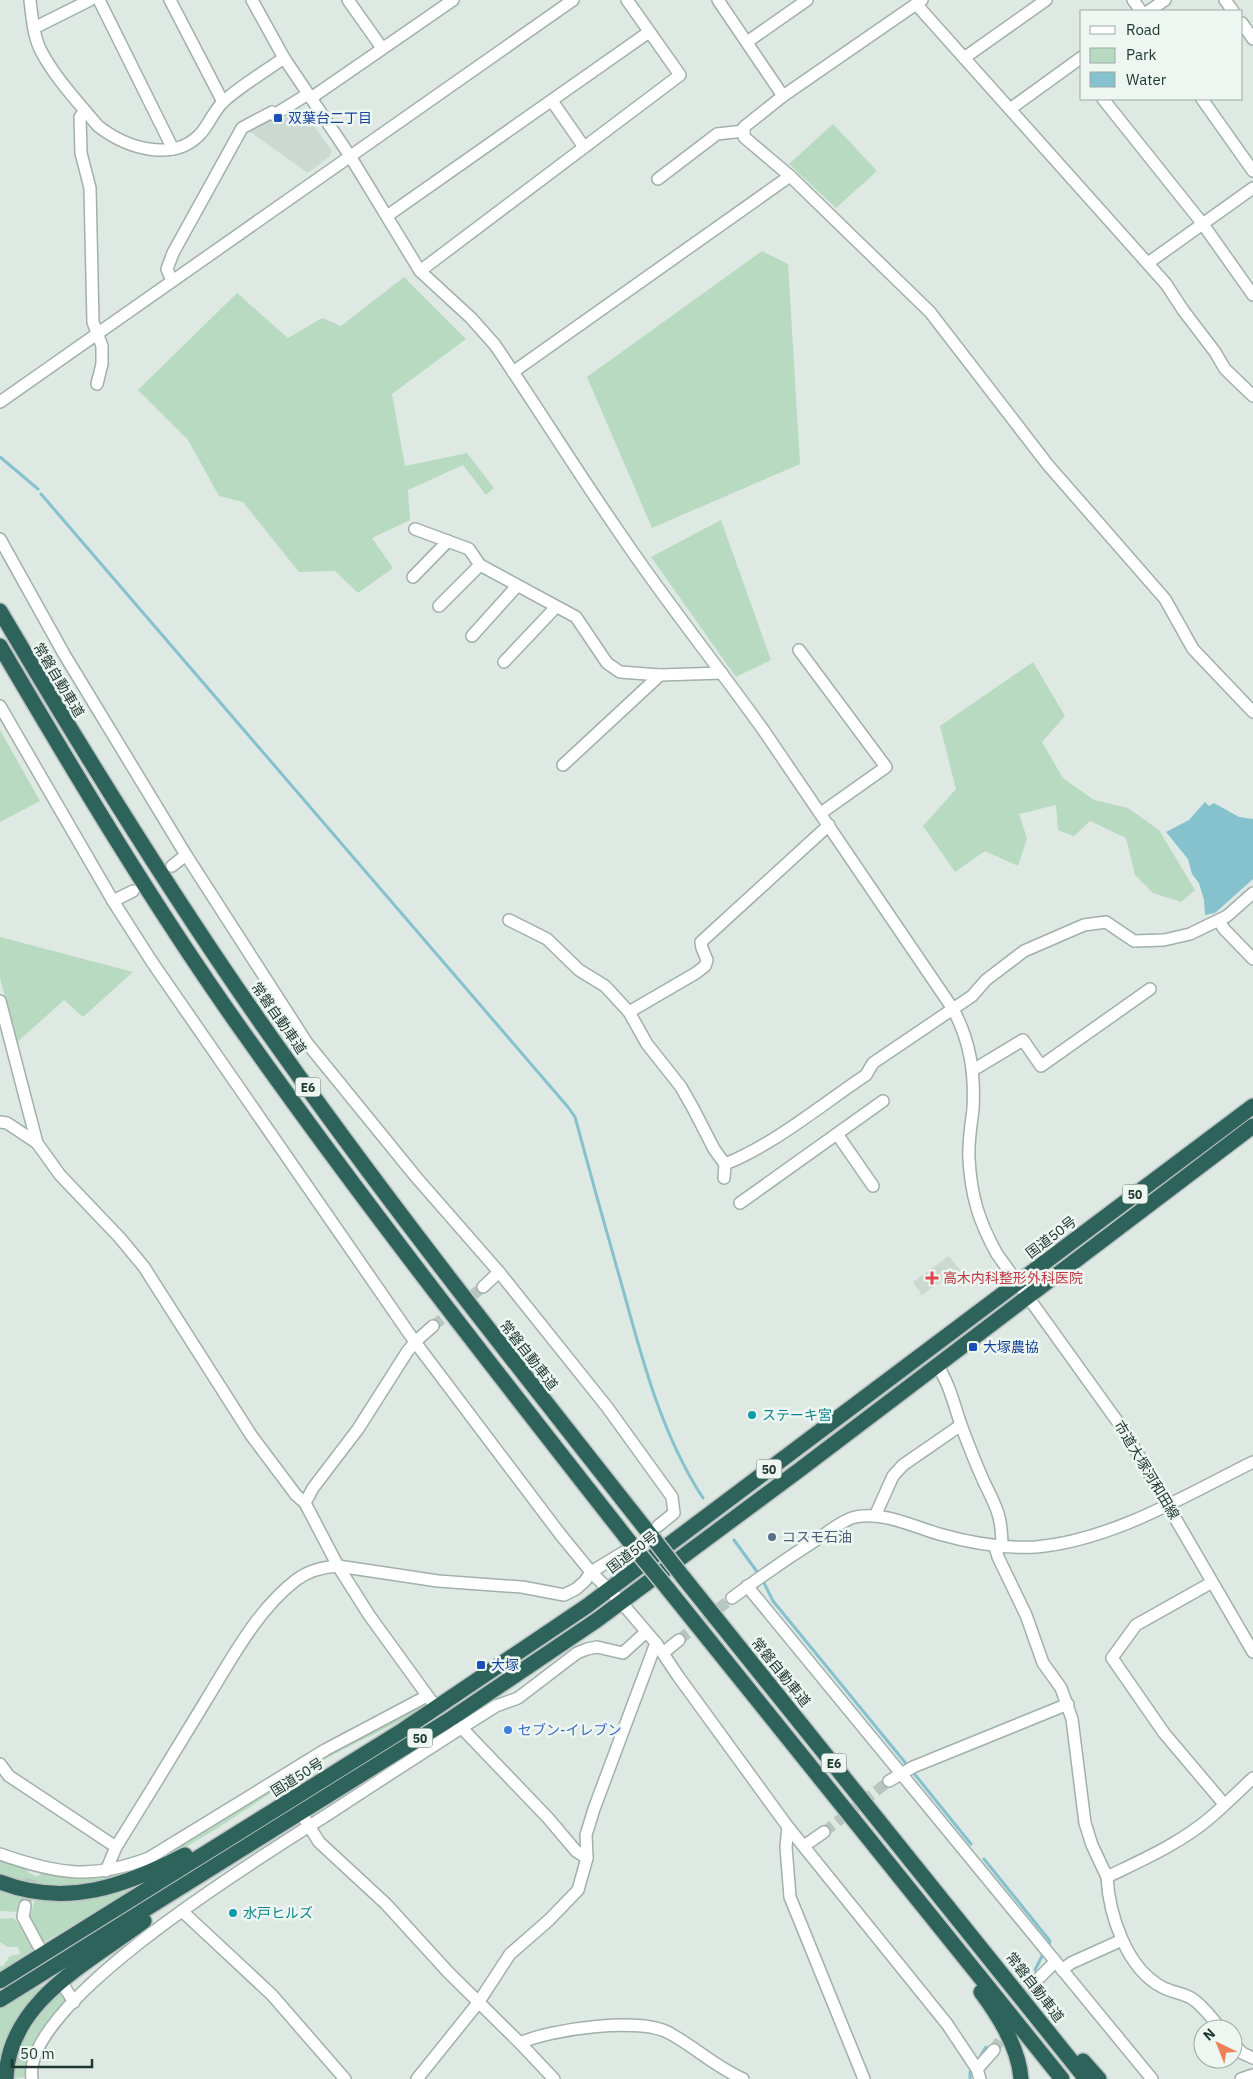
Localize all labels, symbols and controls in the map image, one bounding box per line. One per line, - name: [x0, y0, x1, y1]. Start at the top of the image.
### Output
- legend: [1080, 10, 1243, 100]
- text: Road: [1126, 20, 1161, 39]
- text: Park: [1126, 45, 1156, 64]
- text: Water: [1126, 70, 1167, 89]
- place label: 双葉台二丁目: [288, 109, 372, 127]
- marker: 双葉台二丁目: [272, 112, 284, 124]
- street label: 常磐自動車道: [30, 639, 88, 721]
- street label: 常磐自動車道: [248, 978, 310, 1058]
- road number: E6: [296, 1078, 320, 1096]
- road number: 50: [1122, 1184, 1148, 1204]
- street label: 国道50号: [1022, 1212, 1080, 1262]
- place label: 高木内科整形外科医院: [943, 1269, 1083, 1287]
- marker: 高木内科整形外科医院: [925, 1271, 939, 1285]
- street label: 常磐自動車道: [496, 1316, 562, 1394]
- place label: 大塚農協: [983, 1338, 1039, 1356]
- marker: 大塚農協: [967, 1341, 979, 1353]
- place label: ステーキ宮: [762, 1406, 832, 1424]
- marker: ステーキ宮: [746, 1409, 758, 1421]
- street label: 市道大塚河和田線: [1110, 1417, 1184, 1523]
- road number: 50: [756, 1460, 782, 1478]
- street label: 国道50号: [603, 1527, 661, 1577]
- place label: コスモ石油: [782, 1528, 852, 1546]
- marker: コスモ石油: [766, 1531, 778, 1543]
- street label: 常磐自動車道: [748, 1634, 814, 1710]
- place label: 大塚: [491, 1656, 519, 1674]
- marker: 大塚: [475, 1659, 487, 1671]
- place label: セブン-イレブン: [518, 1721, 622, 1739]
- marker: セブン-イレブン: [502, 1724, 514, 1736]
- road number: 50: [408, 1729, 432, 1748]
- street label: 国道50号: [267, 1754, 327, 1800]
- road number: E6: [822, 1754, 846, 1772]
- place label: 水戸ヒルズ: [243, 1904, 313, 1922]
- marker: 水戸ヒルズ: [227, 1907, 239, 1919]
- street label: 常磐自動車道: [1002, 1948, 1068, 2026]
- north arrow: [1193, 2019, 1243, 2069]
- text: N: [1199, 2024, 1219, 2045]
- scale bar: [12, 2036, 92, 2068]
- text: 50 m: [20, 2044, 55, 2063]

